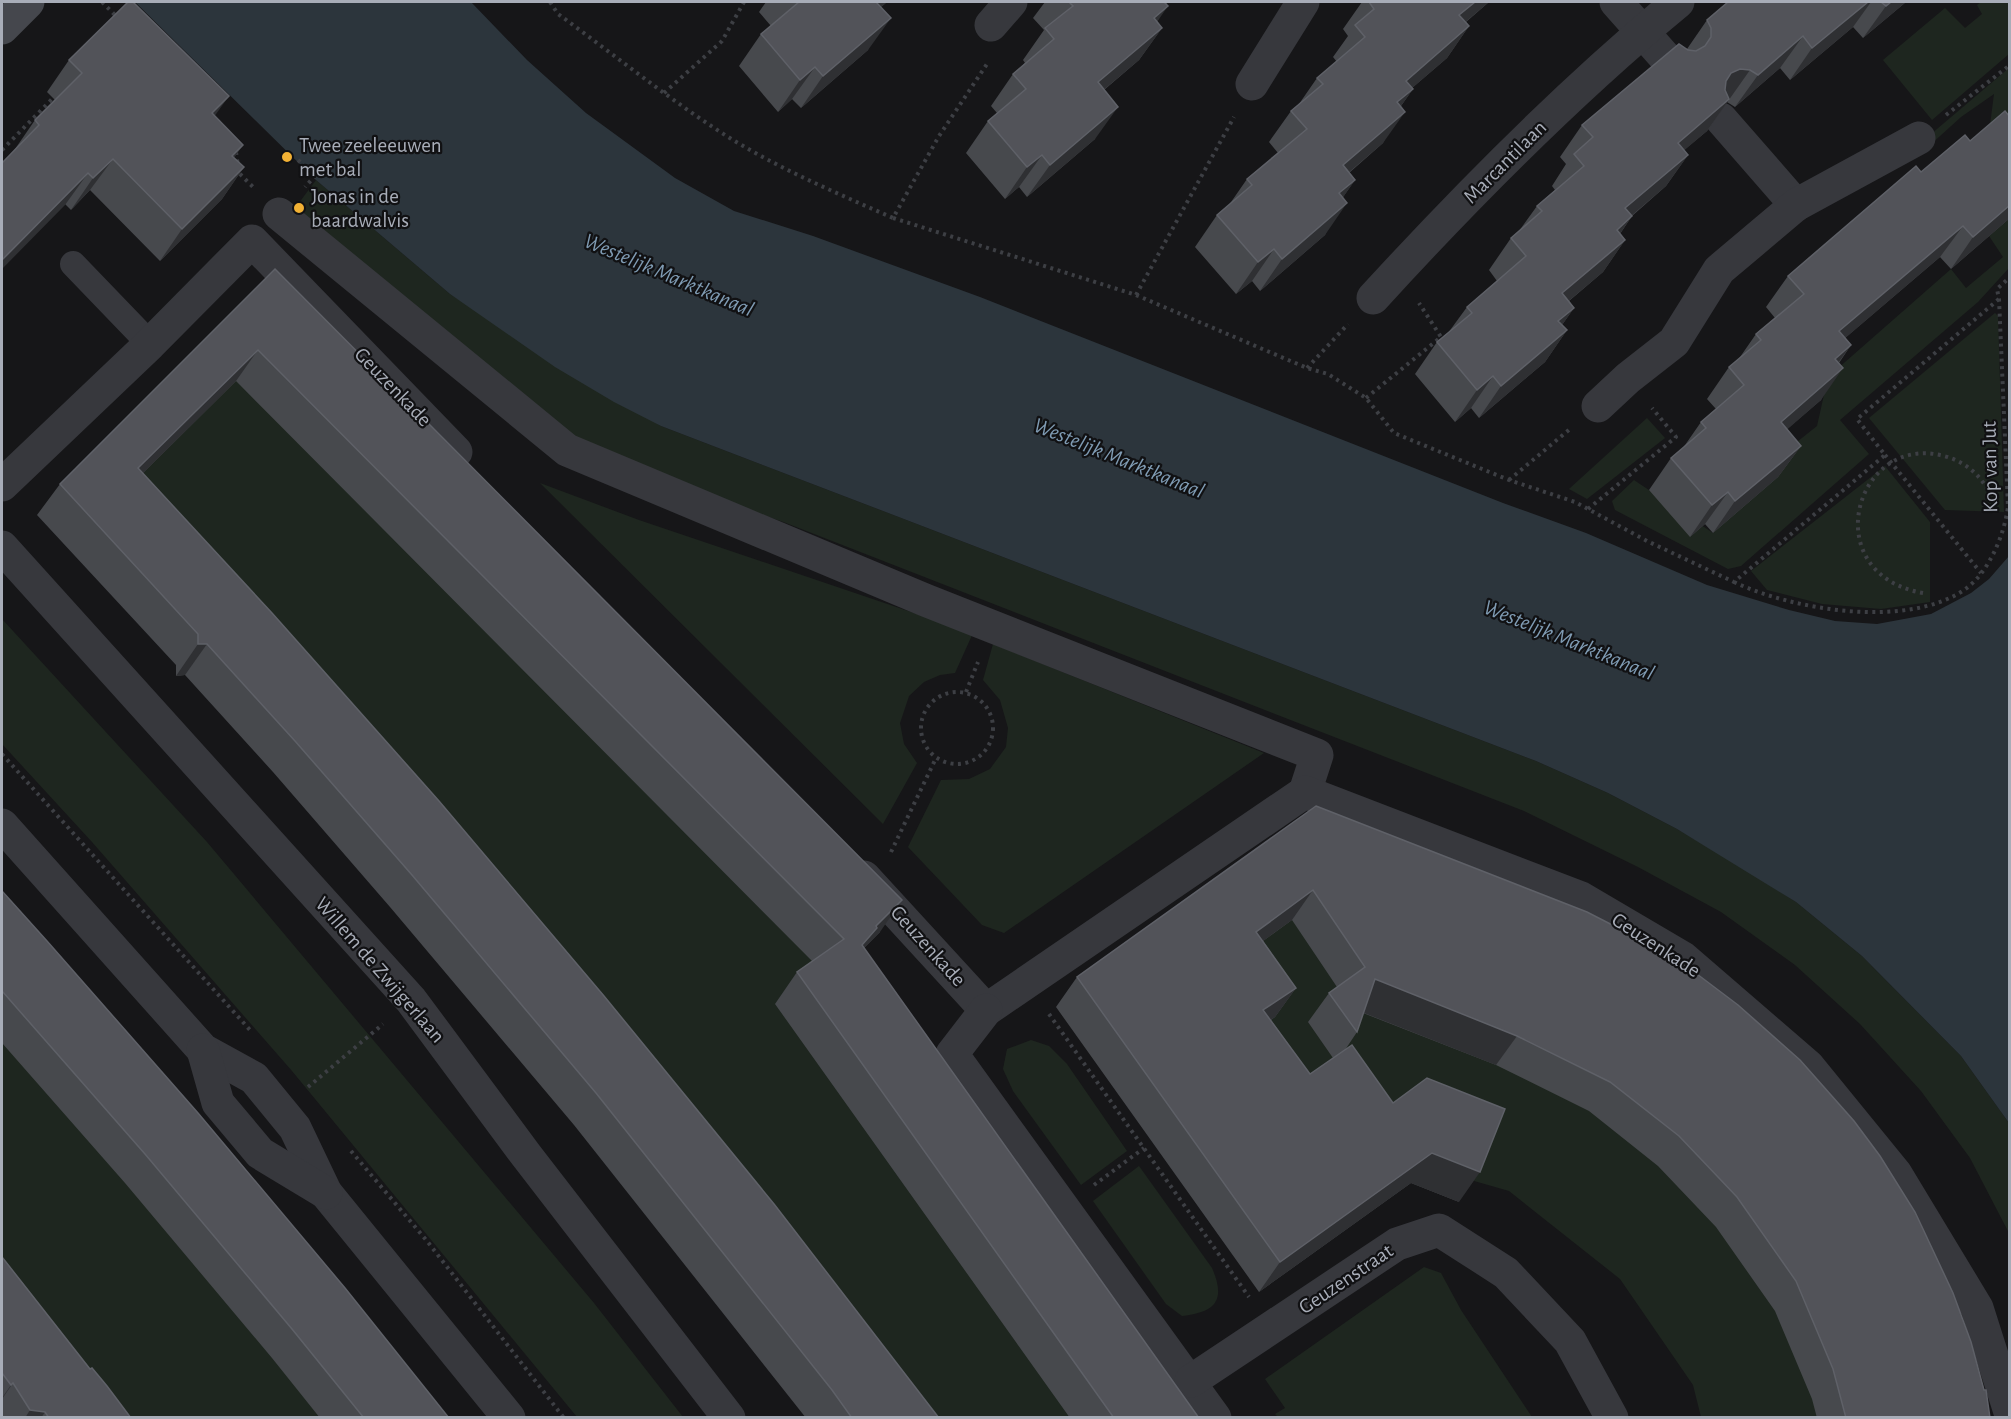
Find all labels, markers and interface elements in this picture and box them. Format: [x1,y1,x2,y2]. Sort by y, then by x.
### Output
street label: Marcantilaan [1459,116,1551,208]
place label: Twee zeeleeuwen met bal [299,135,442,180]
marker: Twee zeeleeuwen met bal [280,150,294,164]
place label: Jonas in de baardwalvis [311,186,409,231]
marker: Jonas in de baardwalvis [292,201,306,215]
water label: Westelijk Marktkanaal [581,229,757,321]
street label: Geuzenkade [350,343,436,431]
water label: Westelijk Marktkanaal [1031,414,1207,502]
street label: Kop van Jut [1979,421,2001,513]
water label: Westelijk Marktkanaal [1481,596,1657,684]
street label: Willem de Zwijgerlaan [311,893,449,1047]
street label: Geuzenkade [886,902,970,990]
street label: Geuzenkade [1608,909,1704,981]
street label: Geuzenstraat [1295,1240,1397,1318]

